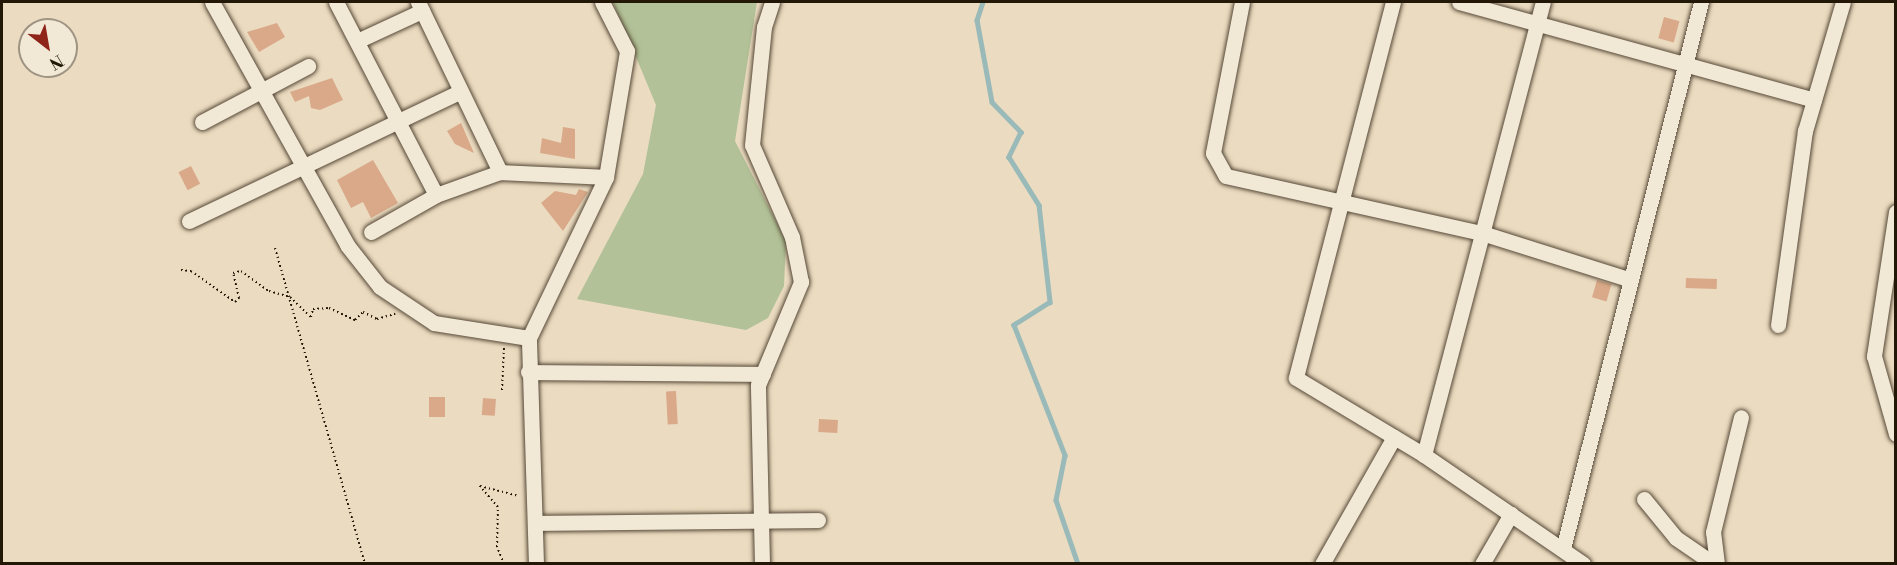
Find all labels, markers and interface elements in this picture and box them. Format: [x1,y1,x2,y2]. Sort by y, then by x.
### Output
north arrow [18,18,78,78]
text: N [46,50,67,74]

